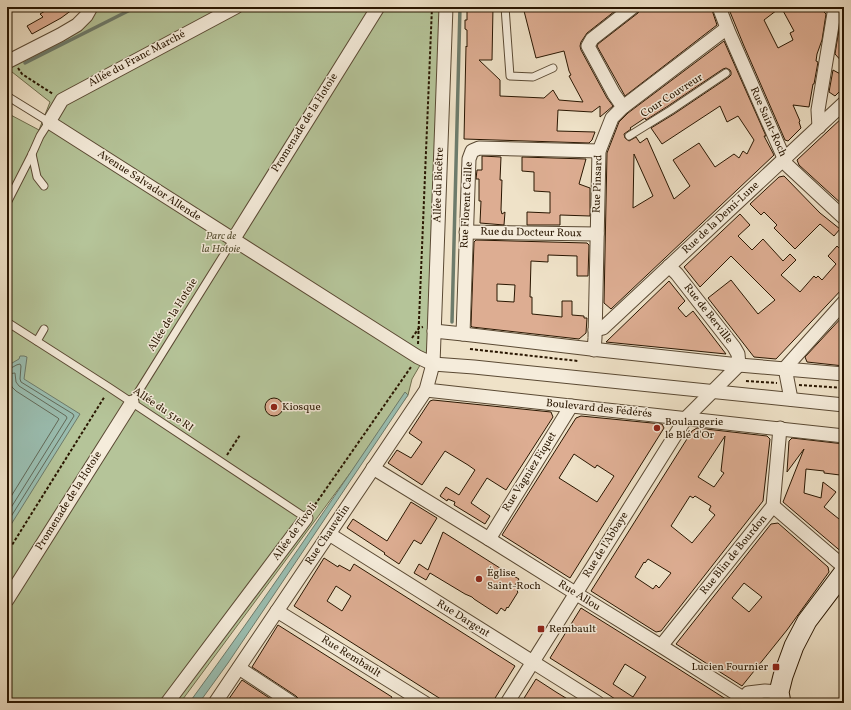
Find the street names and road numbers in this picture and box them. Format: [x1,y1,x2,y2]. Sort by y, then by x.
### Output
street label: Allée du Franc Marché [86,27,188,91]
street label: Cour Couvreur [638,70,706,122]
street label: Promenade de la Hotoie [268,71,342,175]
street label: Rue Saint-Roch [746,85,790,160]
street label: Avenue Salvador Allende [94,147,204,225]
street label: Allée du Bicêtre [430,147,448,223]
street label: Rue Pinsard [589,155,607,213]
street label: Rue Florent Caille [457,161,477,249]
street label: Rue de la Demi-Lune [679,178,763,258]
street label: Rue du Docteur Roux [480,225,582,241]
street label: Allée de la Hotoie [144,275,202,355]
street label: Rue de Berville [680,281,736,347]
street label: Allée du 51e RI [130,384,196,436]
street label: Boulevard des Fédérés [545,396,653,422]
street label: Rue Vagniez Fiquet [499,429,561,515]
street label: Promenade de la Hotoie [32,449,106,553]
street label: Allée de Tivoli [269,500,321,564]
street label: Rue Chauvelin [302,501,354,568]
street label: Rue de l'Abbaye [580,509,632,581]
street label: Rue Blin de Bourdon [697,511,771,598]
street label: Rue Allou [555,577,603,615]
street label: Rue Dargent [433,597,493,641]
street label: Rue Rembault [318,633,384,682]

